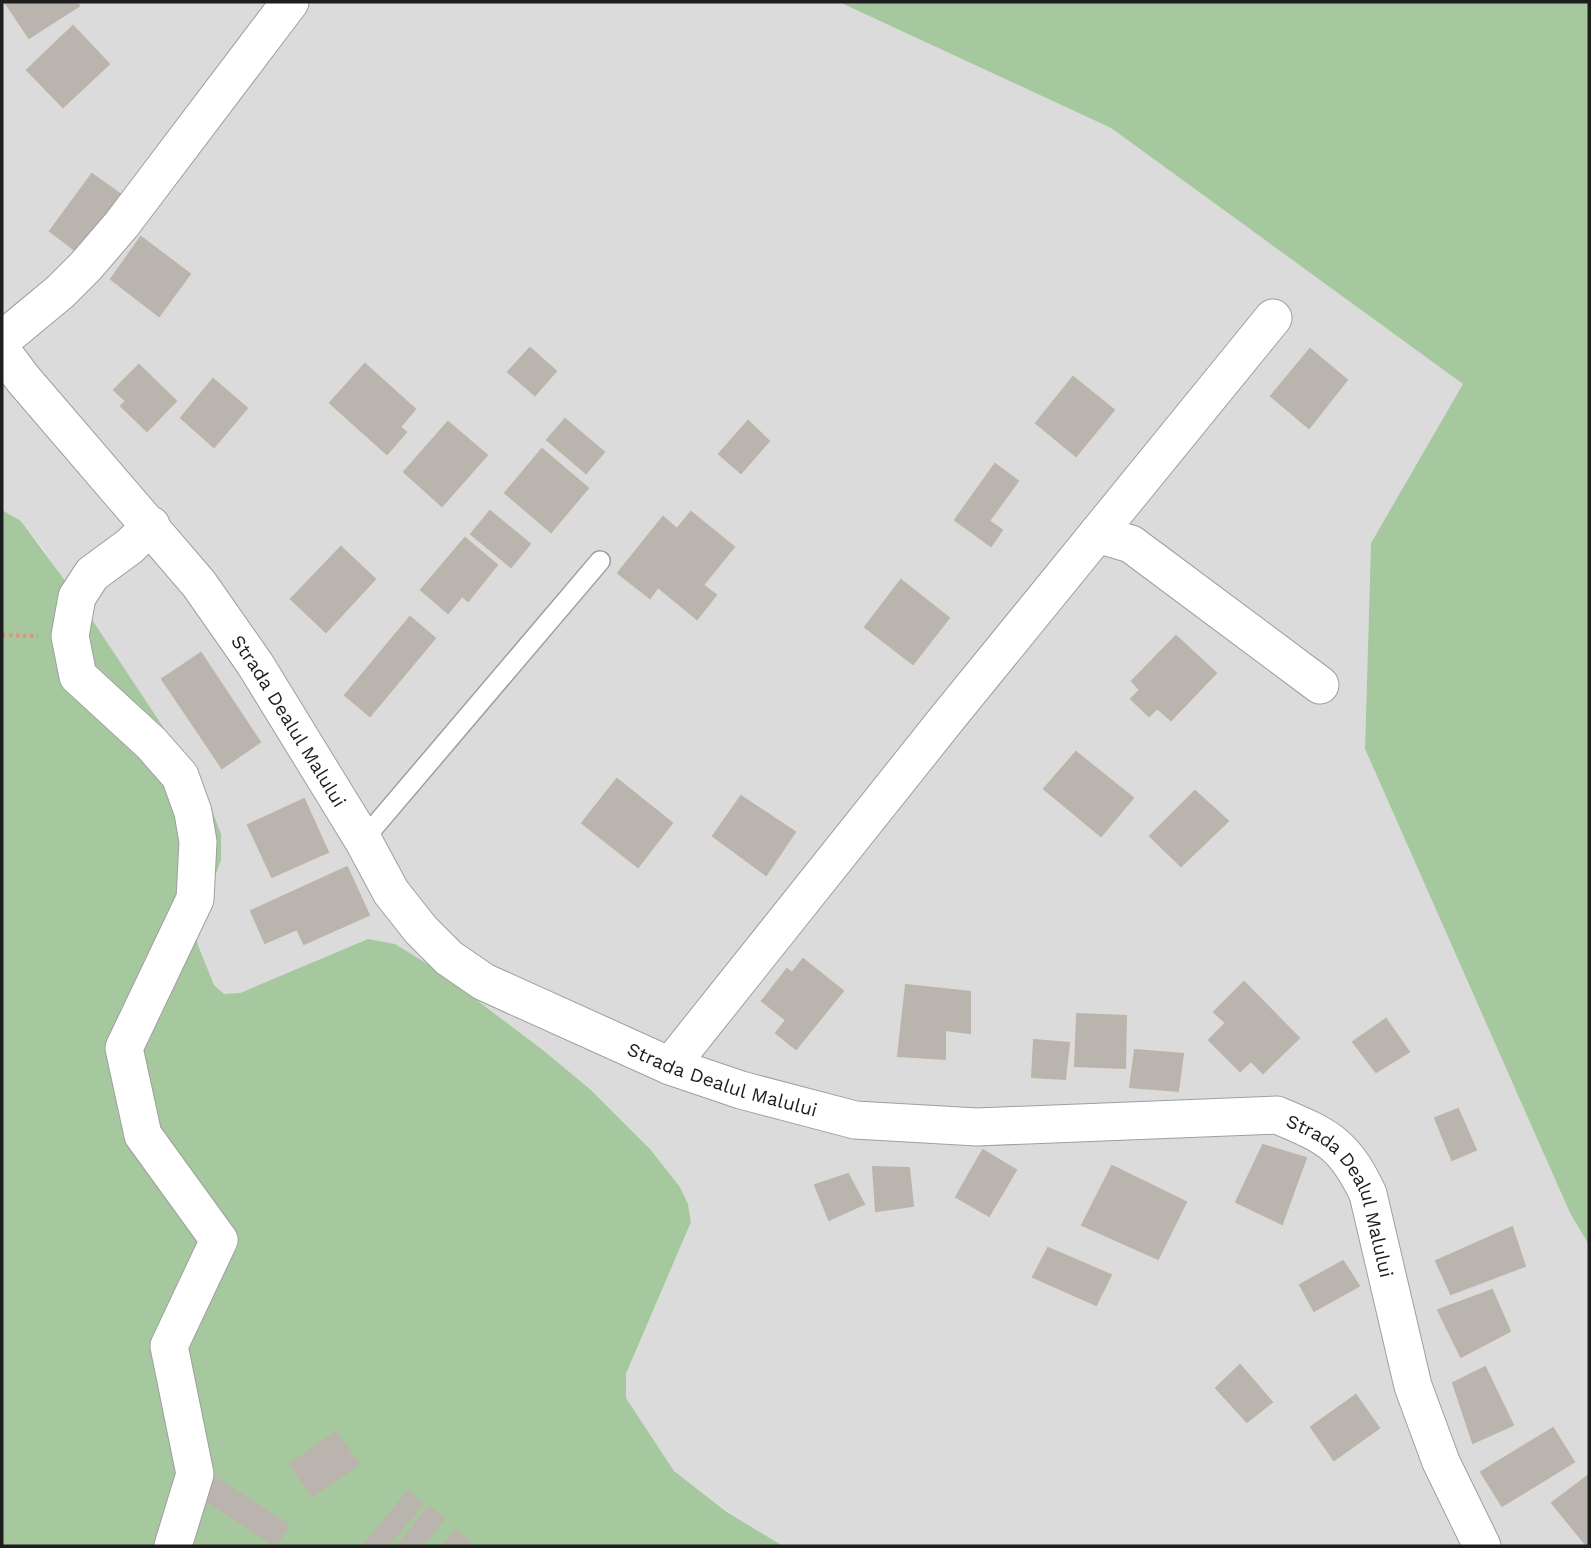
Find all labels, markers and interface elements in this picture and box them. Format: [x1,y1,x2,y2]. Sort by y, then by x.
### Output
street label: Strada Dealul Malului [226,630,351,811]
street label: Strada Dealul Malului [624,1037,820,1121]
street label: Strada Dealul Malului [1283,1109,1399,1280]

